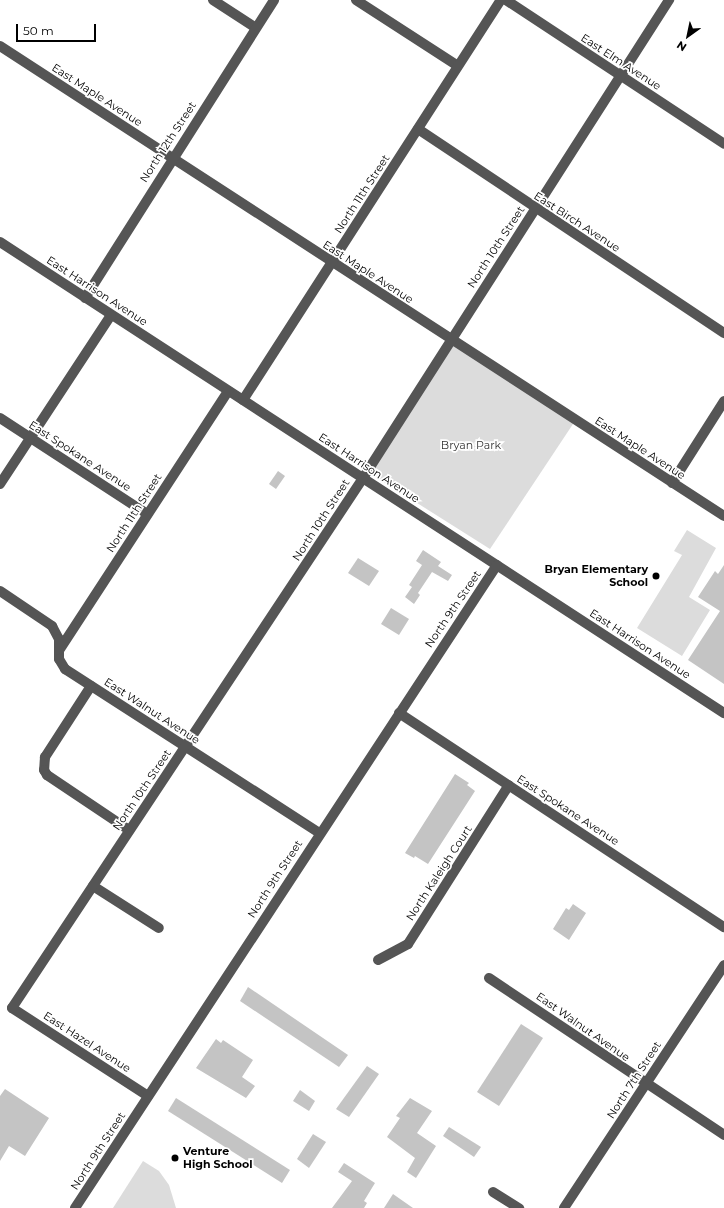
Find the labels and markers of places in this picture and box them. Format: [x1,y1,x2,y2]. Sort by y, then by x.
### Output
place label: Bryan Elementary School [545,563,648,589]
marker: Bryan Elementary School [651,571,661,581]
place label: Venture High School [183,1145,252,1171]
marker: Venture High School [170,1153,180,1163]

